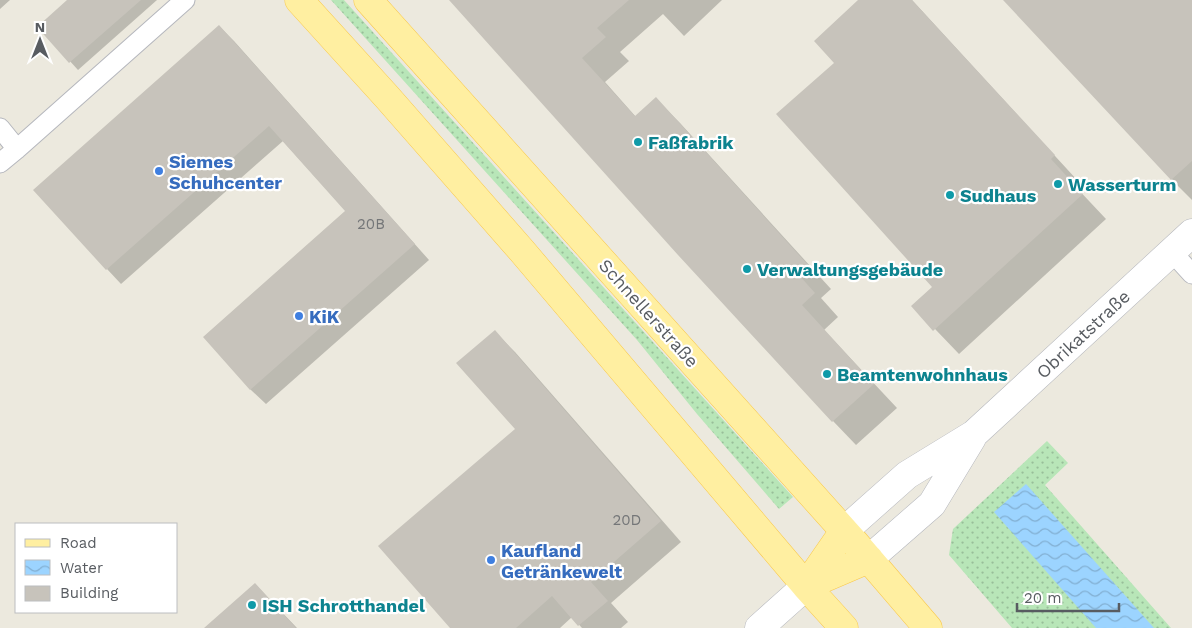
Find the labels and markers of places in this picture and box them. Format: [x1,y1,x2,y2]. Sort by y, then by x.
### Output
place label: Faßfabrik [648,132,734,153]
marker: Faßfabrik [632,136,644,148]
place label: Siemes Schuhcenter [169,151,282,193]
marker: Siemes Schuhcenter [153,165,165,177]
place label: Wasserturm [1068,174,1176,195]
marker: Wasserturm [1052,178,1064,190]
place label: Sudhaus [960,185,1037,206]
marker: Sudhaus [944,189,956,201]
place label: Verwaltungsgebäude [757,259,943,280]
marker: Verwaltungsgebäude [741,263,753,275]
place label: KiK [309,306,340,327]
marker: KiK [293,310,305,322]
place label: Beamtenwohnhaus [837,364,1008,385]
marker: Beamtenwohnhaus [821,368,833,380]
place label: Kaufland Getränkewelt [501,540,622,582]
marker: Kaufland Getränkewelt [485,554,497,566]
place label: ISH Schrotthandel [262,595,425,616]
marker: ISH Schrotthandel [246,599,258,611]

